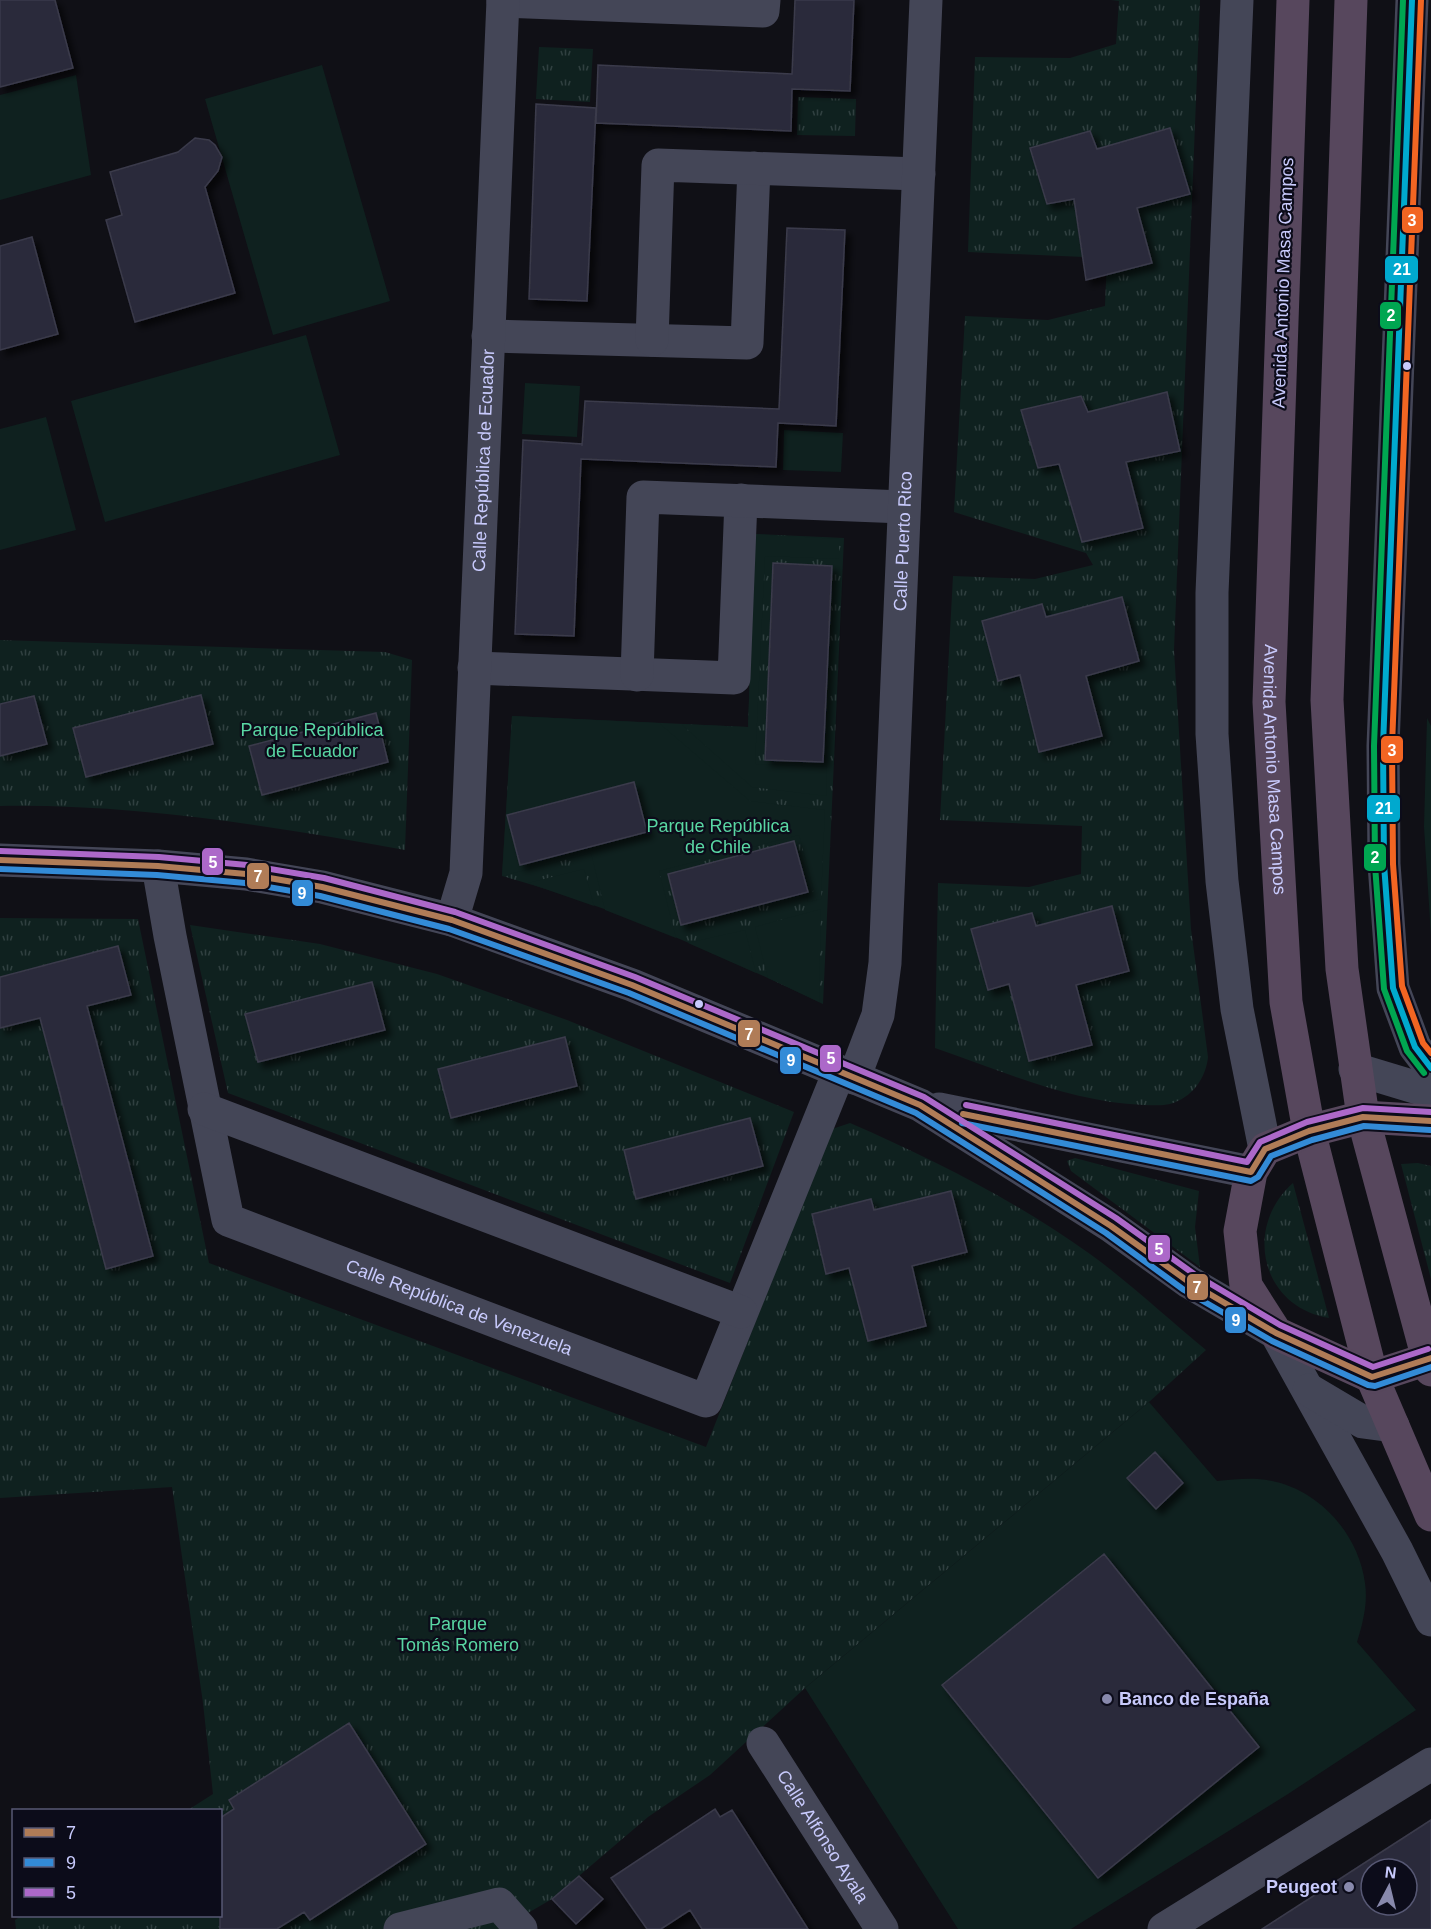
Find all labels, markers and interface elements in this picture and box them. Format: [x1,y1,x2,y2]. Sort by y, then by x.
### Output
street label: Avenida Antonio Masa Campos [1269,157,1297,409]
line badge: 3 [1401,206,1424,234]
text: 3 [1408,212,1417,229]
line badge: 21 [1384,255,1419,284]
text: 21 [1393,261,1411,278]
line badge: 2 [1379,301,1402,330]
text: 2 [1387,307,1396,324]
street label: Calle República de Ecuador [469,348,498,572]
unlabelled marker [1401,360,1413,372]
street label: Calle Puerto Rico [890,471,916,612]
street label: Avenida Antonio Masa Campos [1259,644,1290,895]
park label: Parque República de Ecuador [240,720,385,761]
line badge: 3 [1380,735,1404,764]
text: 3 [1388,742,1397,759]
line badge: 21 [1366,794,1401,823]
text: 21 [1375,800,1393,817]
park label: Parque República de Chile [646,816,791,857]
line badge: 2 [1363,843,1387,872]
line badge: 5 [201,847,224,876]
text: 2 [1371,849,1380,866]
text: 5 [209,854,218,871]
line badge: 7 [246,862,270,890]
text: 7 [254,868,263,885]
line badge: 9 [291,879,314,907]
text: 9 [298,885,307,902]
unlabelled marker [693,998,705,1010]
line badge: 7 [737,1019,761,1048]
text: 7 [745,1026,754,1043]
line badge: 5 [819,1044,842,1073]
line badge: 9 [779,1046,802,1075]
text: 5 [827,1050,836,1067]
text: 9 [787,1052,796,1069]
line badge: 5 [1147,1234,1171,1263]
text: 5 [1155,1241,1164,1258]
street label: Calle República de Venezuela [343,1256,576,1360]
line badge: 7 [1186,1273,1209,1301]
text: 7 [1193,1279,1202,1296]
line badge: 9 [1224,1306,1247,1334]
text: 9 [1232,1312,1241,1329]
park label: Parque Tomás Romero [397,1614,519,1655]
place label: Banco de España [1119,1689,1270,1709]
marker: Banco de España [1100,1692,1114,1706]
street label: Calle Alfonso Ayala [773,1766,873,1908]
legend [12,1809,222,1917]
text: 7 [66,1823,76,1843]
text: 9 [66,1853,76,1873]
north arrow [1359,1857,1419,1917]
text: N [1384,1863,1398,1882]
place label: Peugeot [1266,1877,1337,1897]
marker: Peugeot [1342,1880,1356,1894]
text: 5 [66,1883,76,1903]

